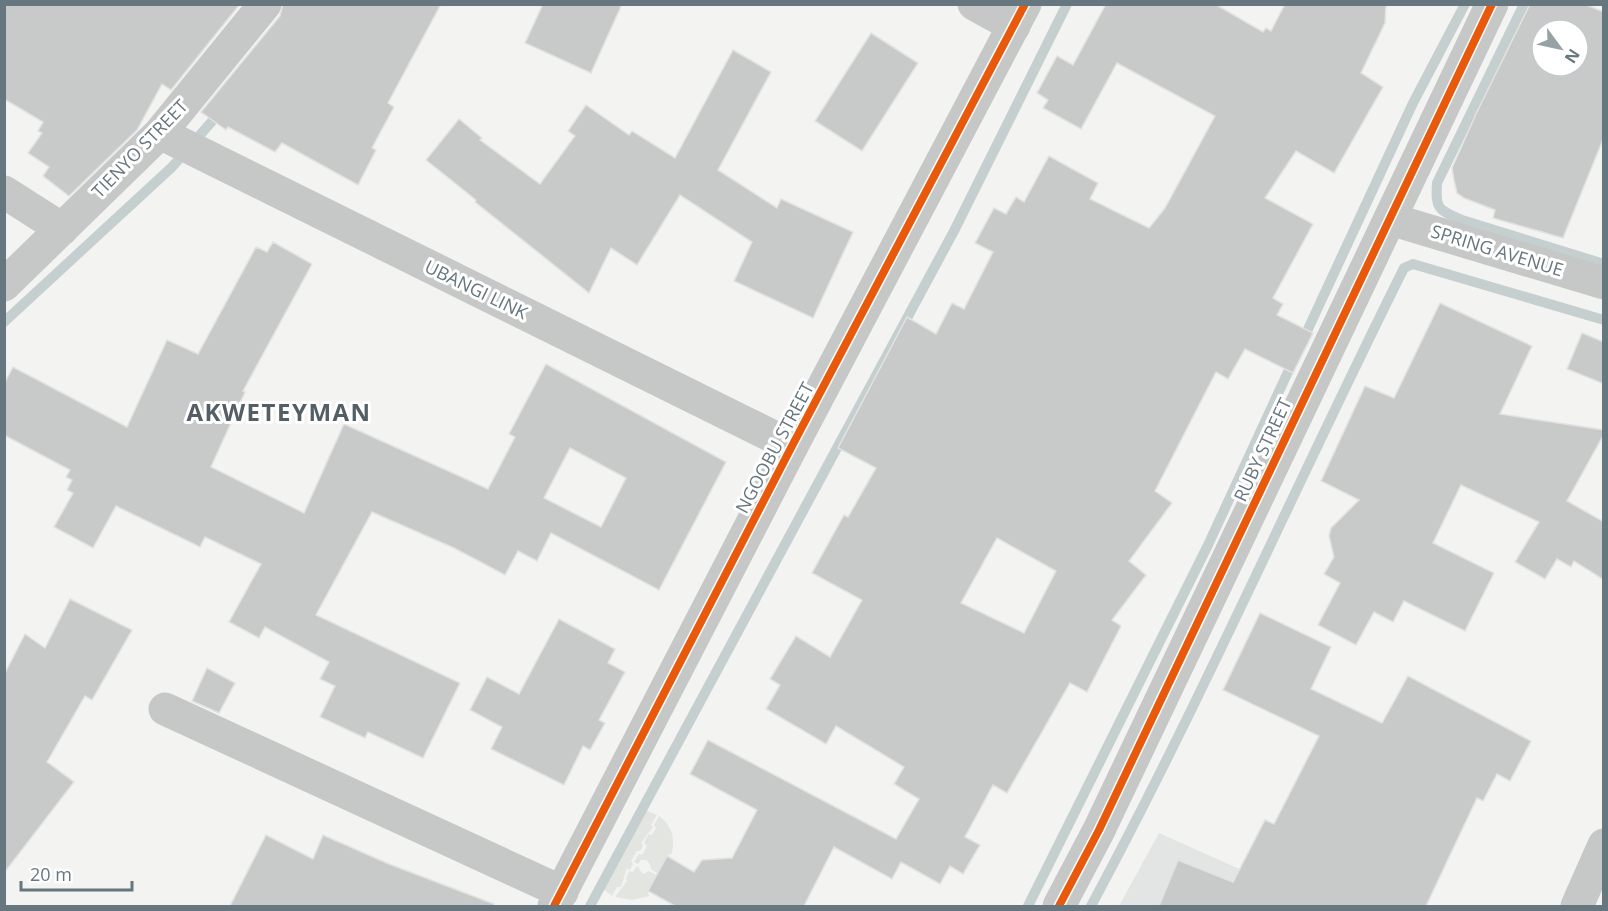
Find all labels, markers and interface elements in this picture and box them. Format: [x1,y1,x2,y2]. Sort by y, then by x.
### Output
north arrow [1530,18,1590,78]
text: N [1560,45,1585,68]
street label: TIENYO STREET [86,94,192,203]
street label: SPRING AVENUE [1428,219,1566,282]
street label: UBANGI LINK [421,254,533,325]
street label: NGOOBU STREET [730,378,819,517]
street label: RUBY STREET [1228,394,1297,505]
district label: AKWETEYMAN [186,395,372,428]
scale bar [21,854,132,892]
text: 20 m [30,862,72,886]

